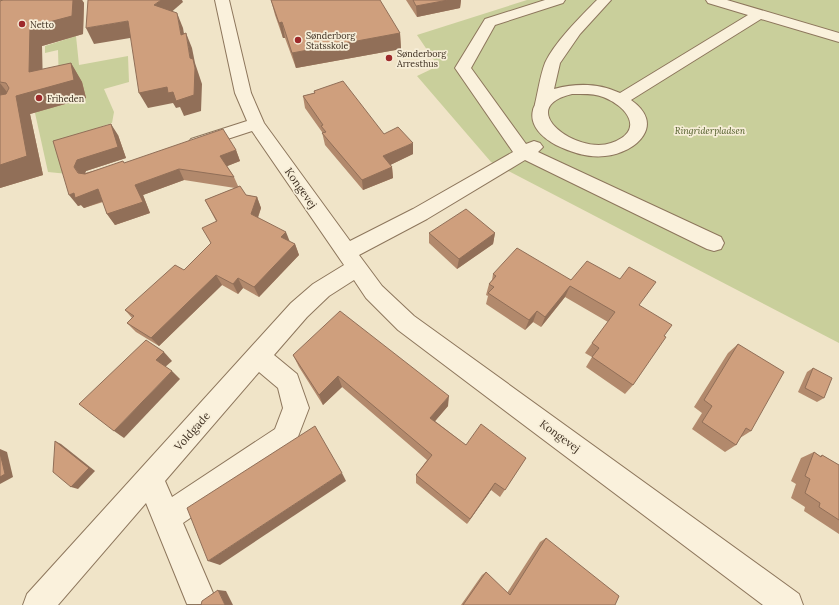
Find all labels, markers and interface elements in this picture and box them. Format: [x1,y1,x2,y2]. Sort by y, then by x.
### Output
marker: Netto [17,19,27,29]
place label: Netto [30,19,54,30]
place label: Sønderborg Statsskole [306,30,356,51]
marker: Sønderborg Statsskole [293,35,303,45]
place label: Sønderborg Arresthus [396,48,447,69]
marker: Sønderborg Arresthus [384,53,394,63]
marker: Friheden [34,93,44,103]
place label: Friheden [47,93,85,104]
park label: Ringriderpladsen [675,125,746,136]
street label: Kongevej [282,165,320,211]
street label: Voldgade [170,409,213,454]
street label: Kongevej [537,417,583,455]

